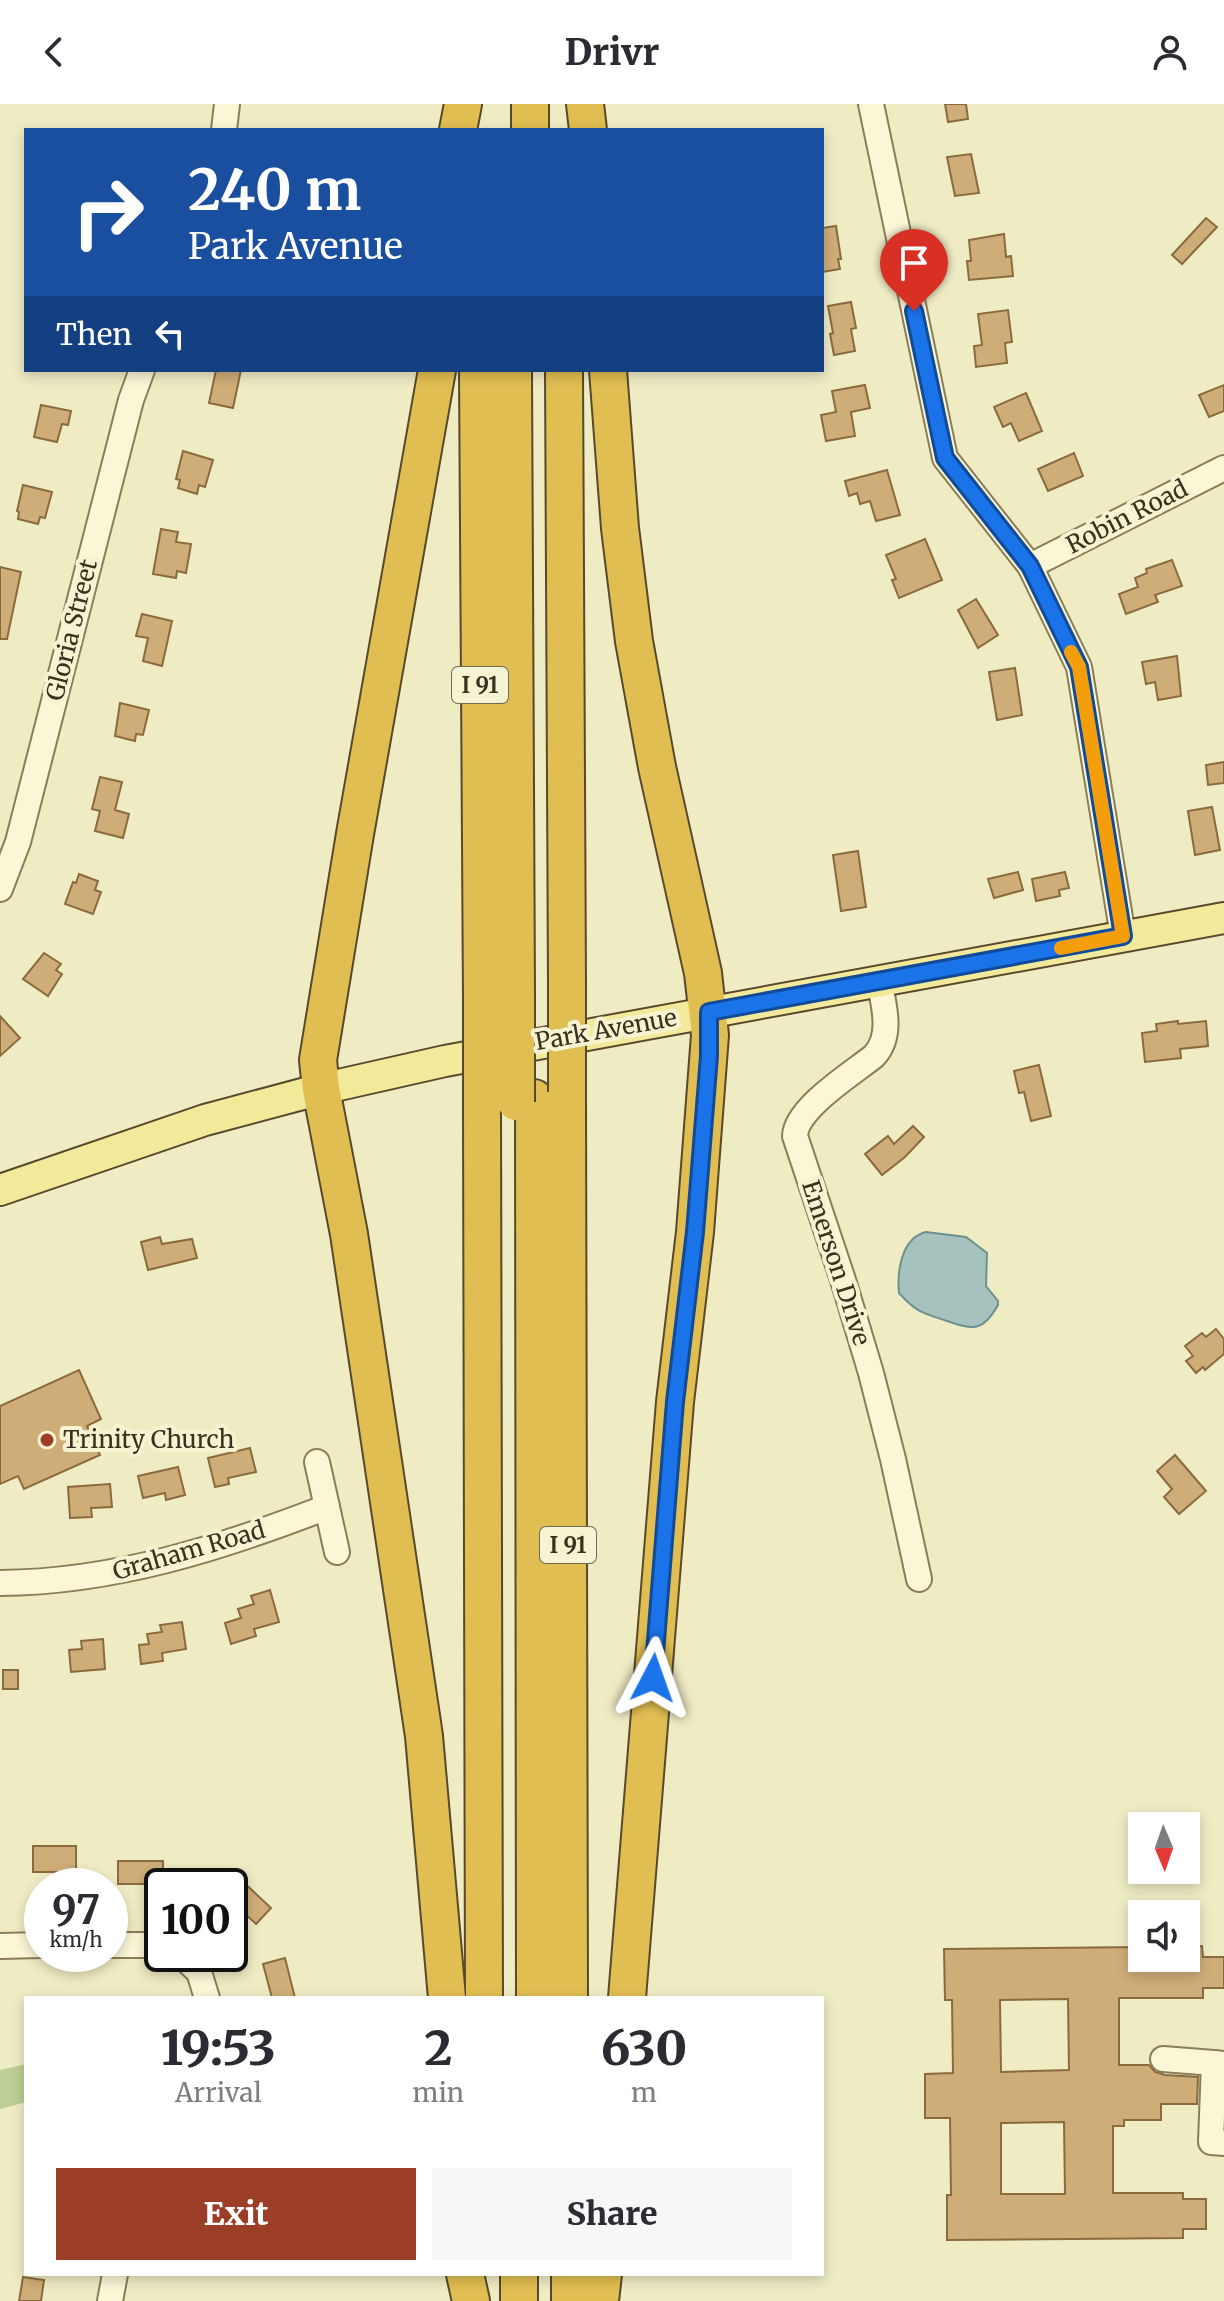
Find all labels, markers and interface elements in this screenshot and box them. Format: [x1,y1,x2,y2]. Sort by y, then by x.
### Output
icon: back [32,30,76,74]
text: Drivr [565,30,659,75]
icon: person [1148,30,1192,74]
text: 240 m [188,155,361,225]
icon: right [56,160,160,264]
text: Park Avenue [188,224,403,269]
pin [880,229,948,311]
icon: arrive [892,241,936,285]
icon: left [148,312,192,356]
text: Then [56,315,132,353]
street label: Robin Road [1061,473,1193,560]
street label: Gloria Street [39,555,104,704]
road number: I 91 [452,667,508,703]
street label: Park Avenue [533,1002,679,1057]
street label: Emerson Drive [795,1176,878,1349]
place label: Trinity Church [63,1424,234,1455]
marker: Trinity Church [38,1431,56,1449]
street label: Graham Road [109,1514,269,1587]
road number: I 91 [540,1527,596,1563]
position arrow [611,1636,695,1720]
north arrow [1128,1812,1200,1884]
map controls [1128,1812,1200,1972]
speed limit sign: 100 [144,1868,248,1972]
text: 97 [52,1885,100,1935]
button: sound [1128,1900,1200,1972]
text: km/h [50,1927,102,1952]
text: 19:53 [161,2018,276,2078]
text: 2 [424,2018,452,2078]
text: 630 [601,2018,687,2078]
text: Arrival [175,2076,262,2109]
text: min [413,2076,464,2109]
text: m [631,2076,657,2109]
button: Exit [56,2168,416,2260]
button: Share [432,2168,792,2260]

